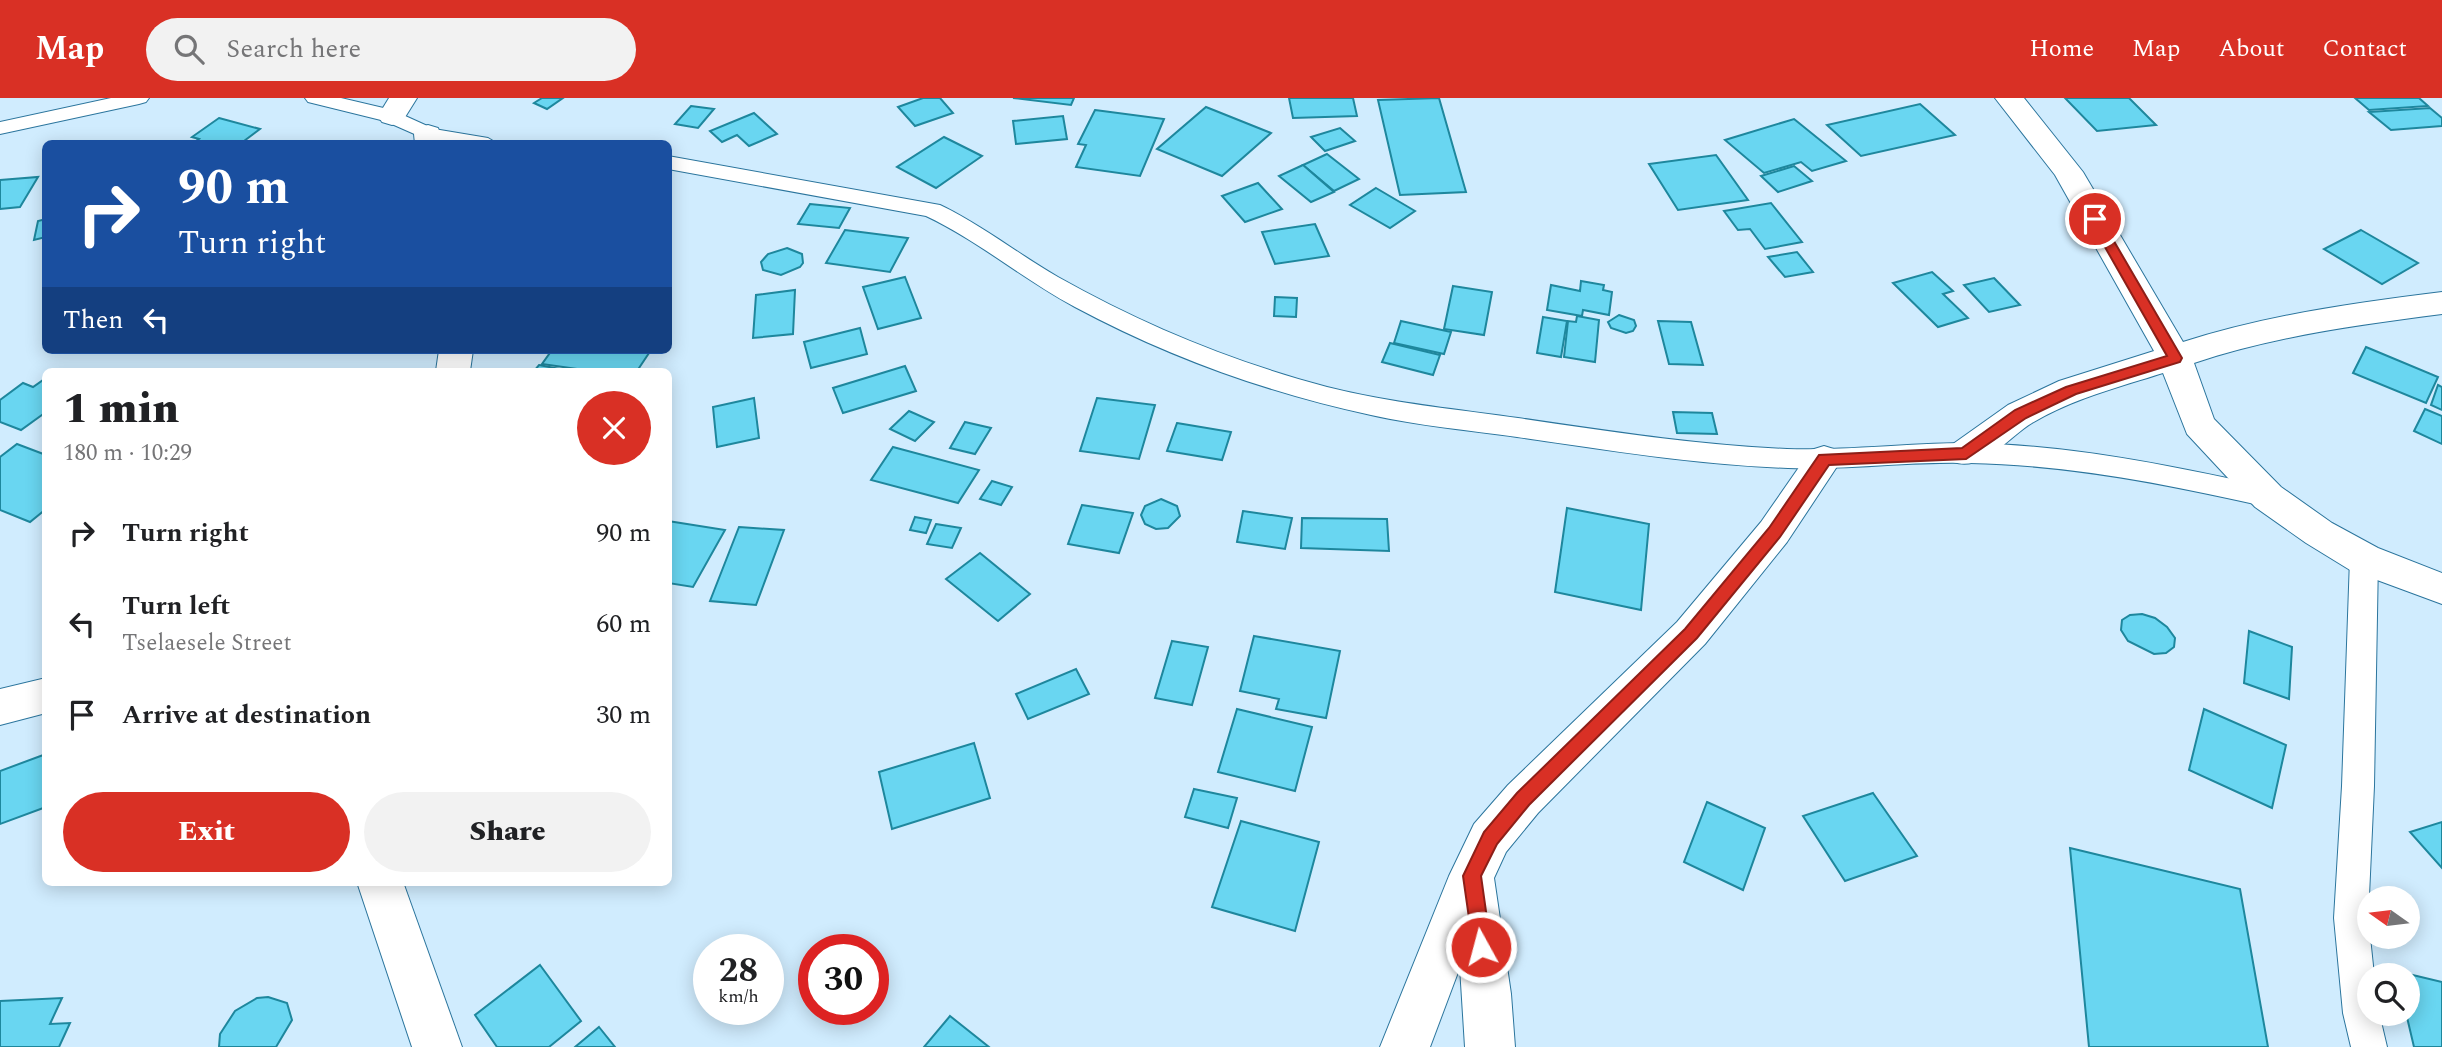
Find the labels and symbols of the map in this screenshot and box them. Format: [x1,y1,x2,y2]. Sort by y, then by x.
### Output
pin [2065,189,2125,249]
north arrow [2357,886,2420,948]
position arrow [1444,910,1518,984]
speed limit sign: 30 [798,934,889,1025]

